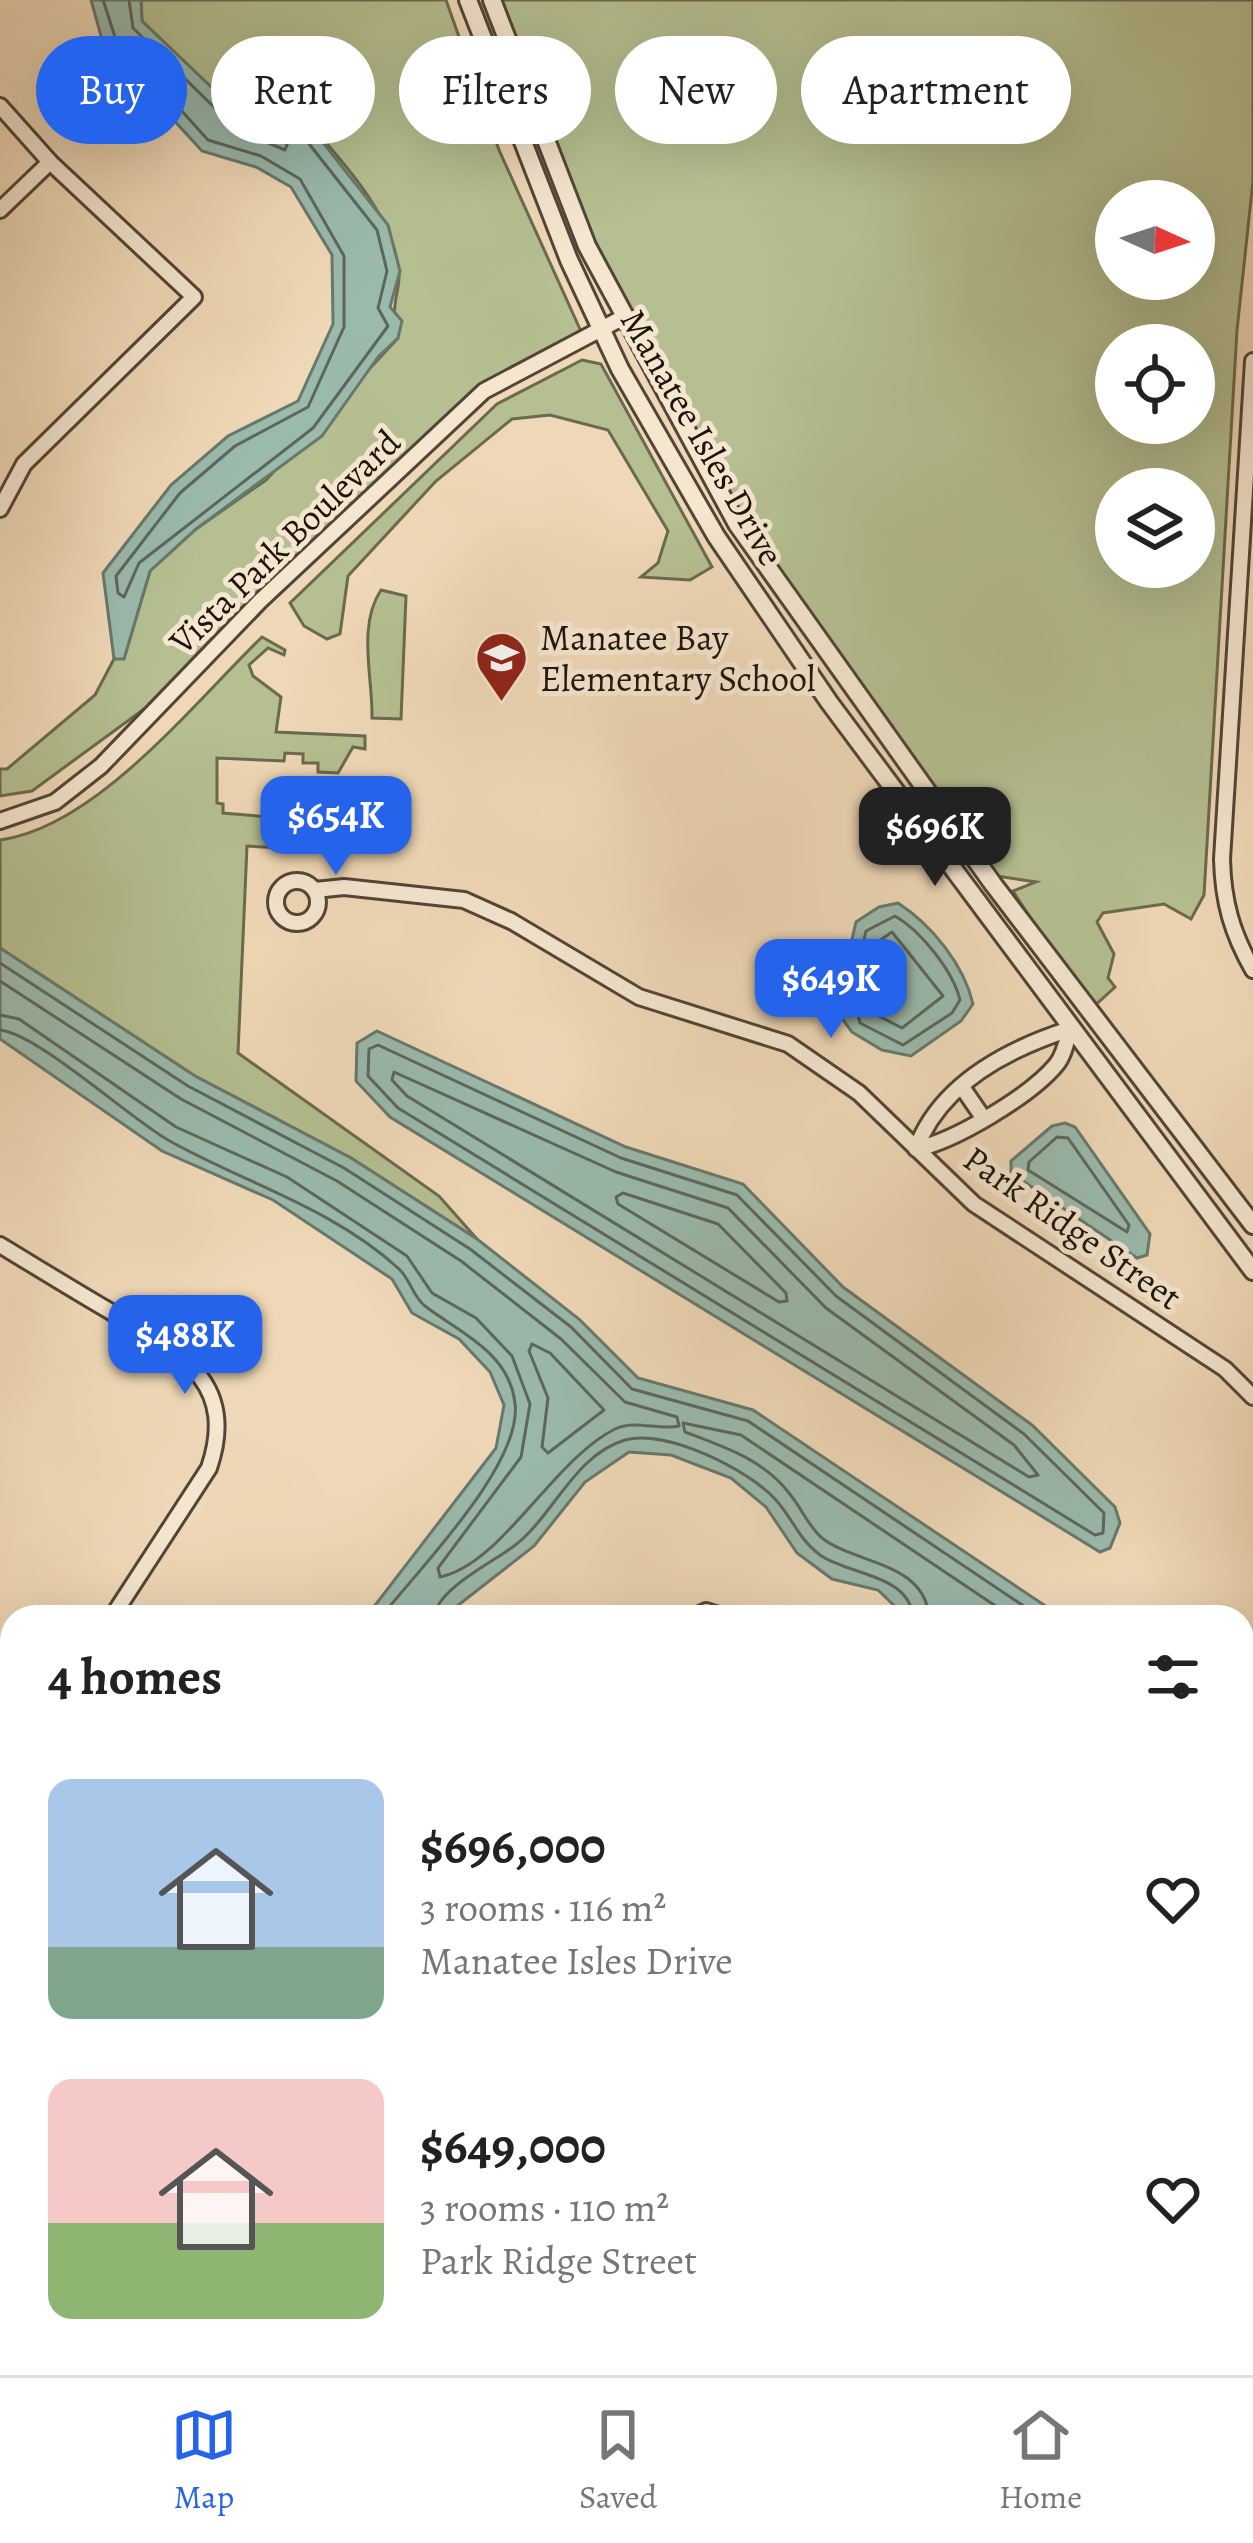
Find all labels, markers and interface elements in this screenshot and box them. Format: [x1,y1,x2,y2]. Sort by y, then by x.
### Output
chip: Buy [36,36,187,144]
chip: Rent [211,36,375,144]
chip: Filters [399,36,591,144]
chip: New [615,36,777,144]
chip: Apartment [801,36,1071,144]
north arrow [1095,180,1215,300]
map controls [1095,180,1215,588]
street label: Manatee Isles Drive [609,300,796,575]
button: locate [1095,324,1215,444]
street label: Vista Park Boulevard [157,418,411,665]
button: layers [1095,468,1215,588]
place label: Manatee Bay Elementary School [540,613,816,703]
school or university icon: Manatee Bay Elementary School [473,630,529,704]
pin: $654K [252,776,420,878]
pin: $696K [851,787,1019,889]
text: $654K [288,788,385,841]
text: $696K [886,799,984,852]
pin: $649K [747,939,915,1041]
text: $649K [782,951,880,1004]
street label: Park Ridge Street [954,1134,1192,1321]
pin: $488K [101,1295,269,1397]
text: $488K [135,1307,235,1360]
text: 4 homes [48,1642,222,1712]
icon: filters [1140,1644,1206,1710]
text: $696,000 [420,1811,606,1881]
icon: home [144,1827,288,1971]
icon: heart [1140,1866,1206,1932]
text: 3 rooms · 116 m² [420,1881,666,1934]
text: Manatee Isles Drive [420,1934,733,1987]
text: $649,000 [420,2111,606,2181]
icon: home [144,2127,288,2271]
icon: heart [1140,2166,1206,2232]
text: 3 rooms · 110 m² [420,2181,669,2234]
text: Park Ridge Street [420,2234,697,2287]
tab: Map [171,2402,237,2519]
tab: Saved [579,2402,657,2519]
tab: Home [999,2402,1082,2519]

